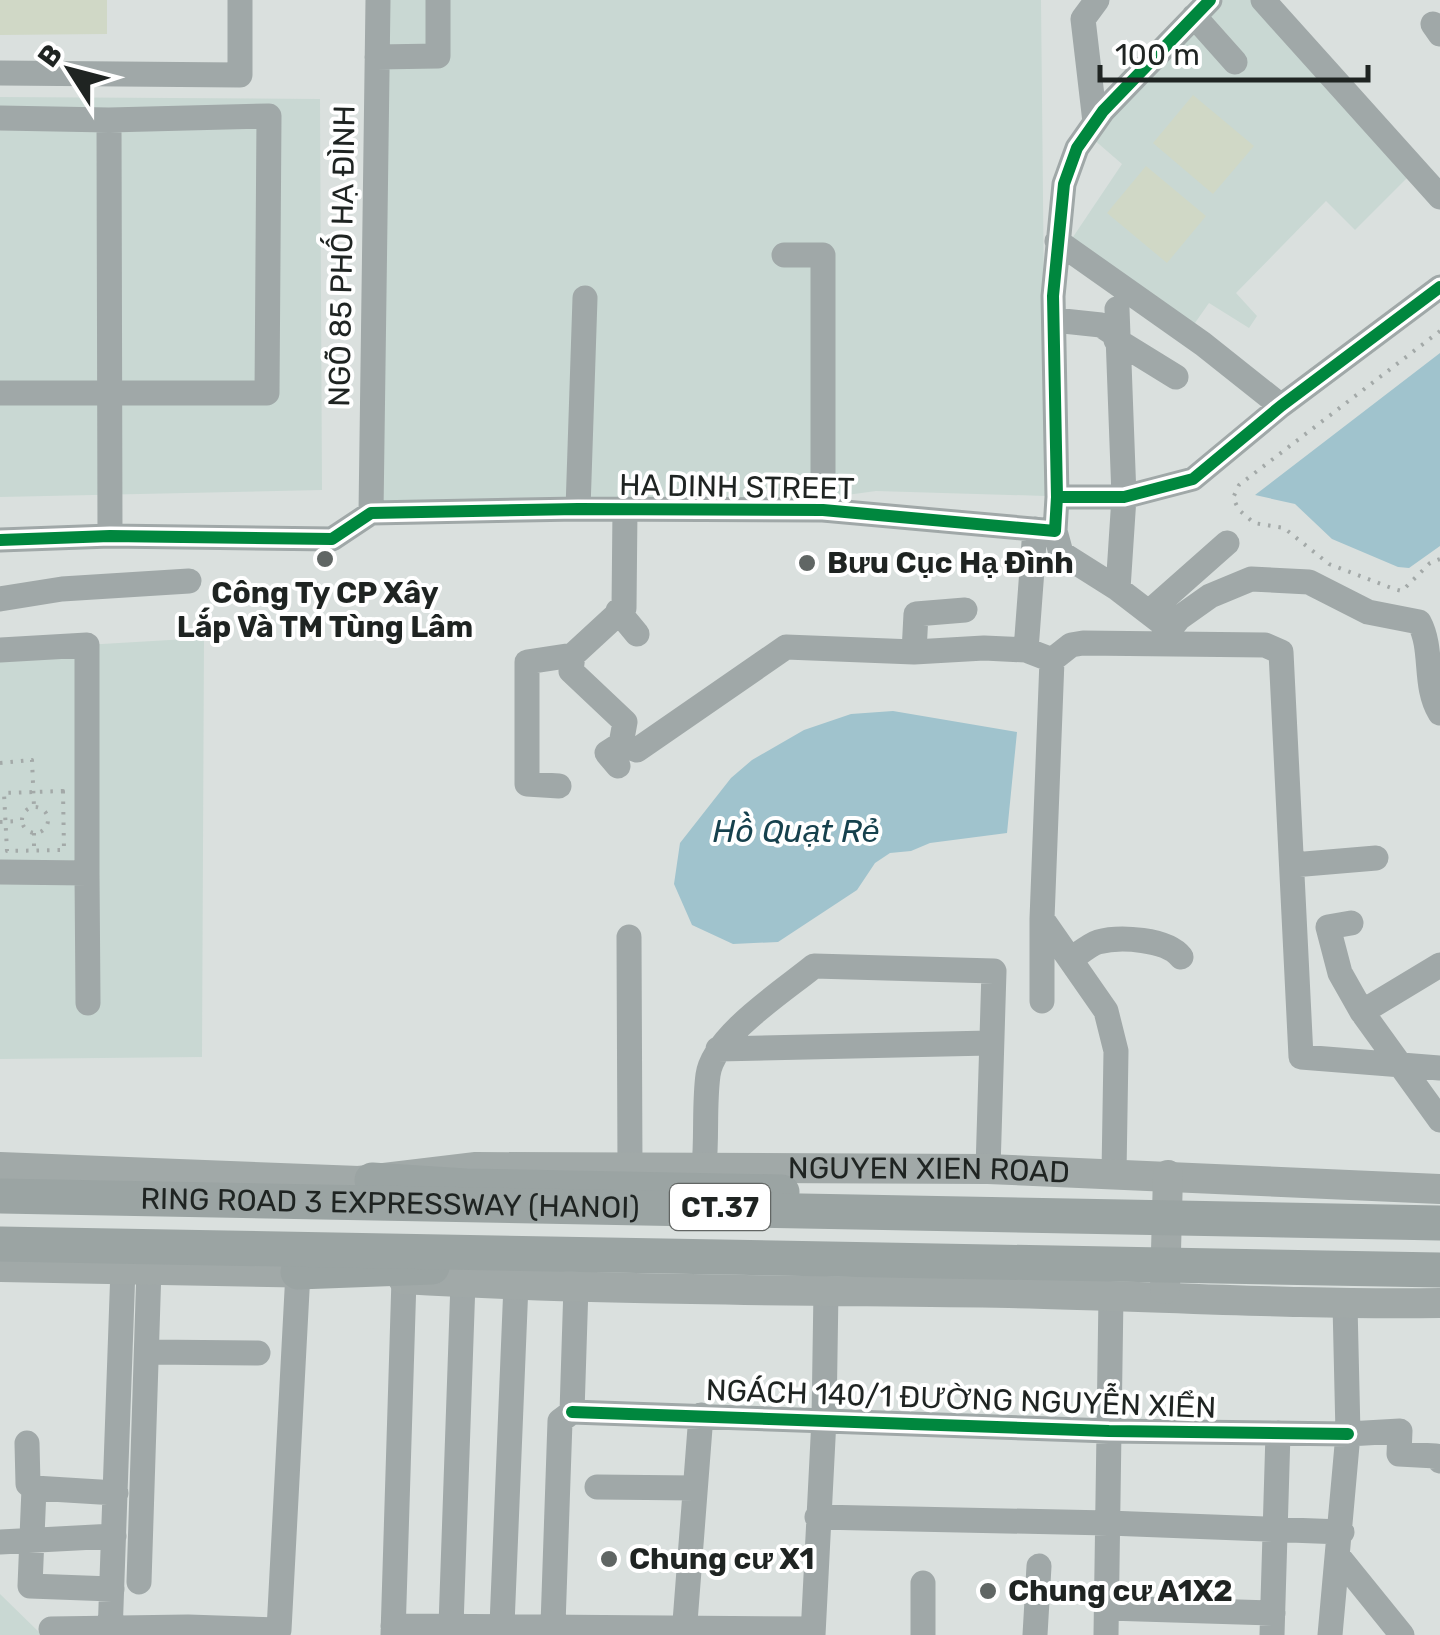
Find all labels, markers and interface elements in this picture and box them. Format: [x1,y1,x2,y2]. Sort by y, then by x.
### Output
north arrow [20,20,120,120]
scale bar [1100,20,1368,82]
text: 100 m [1115,37,1200,73]
text: B [31,38,69,73]
street label: NGÕ 85 PHỐ HẠ ĐÌNH [317,105,363,407]
street label: HA DINH STREET [619,467,855,507]
place label: Bưu Cục Hạ Đình [827,545,1074,581]
marker: Công Ty CP Xây Lắp Và TM Tùng Lâm [314,548,336,570]
marker: Bưu Cục Hạ Đình [796,552,818,574]
place label: Công Ty CP Xây Lắp Và TM Tùng Lâm [177,575,473,645]
water label: Hồ Quạt Rẻ [713,811,879,850]
street label: NGUYEN XIEN ROAD [788,1150,1071,1191]
street label: RING ROAD 3 EXPRESSWAY (HANOI) [140,1181,640,1226]
road number: CT.37 [670,1184,770,1230]
street label: NGÁCH 140/1 ĐƯỜNG NGUYỄN XIỂN [705,1368,1217,1426]
place label: Chung cư X1 [629,1541,814,1577]
marker: Chung cư X1 [598,1548,620,1570]
place label: Chung cư A1X2 [1008,1573,1233,1609]
marker: Chung cư A1X2 [977,1580,999,1602]

